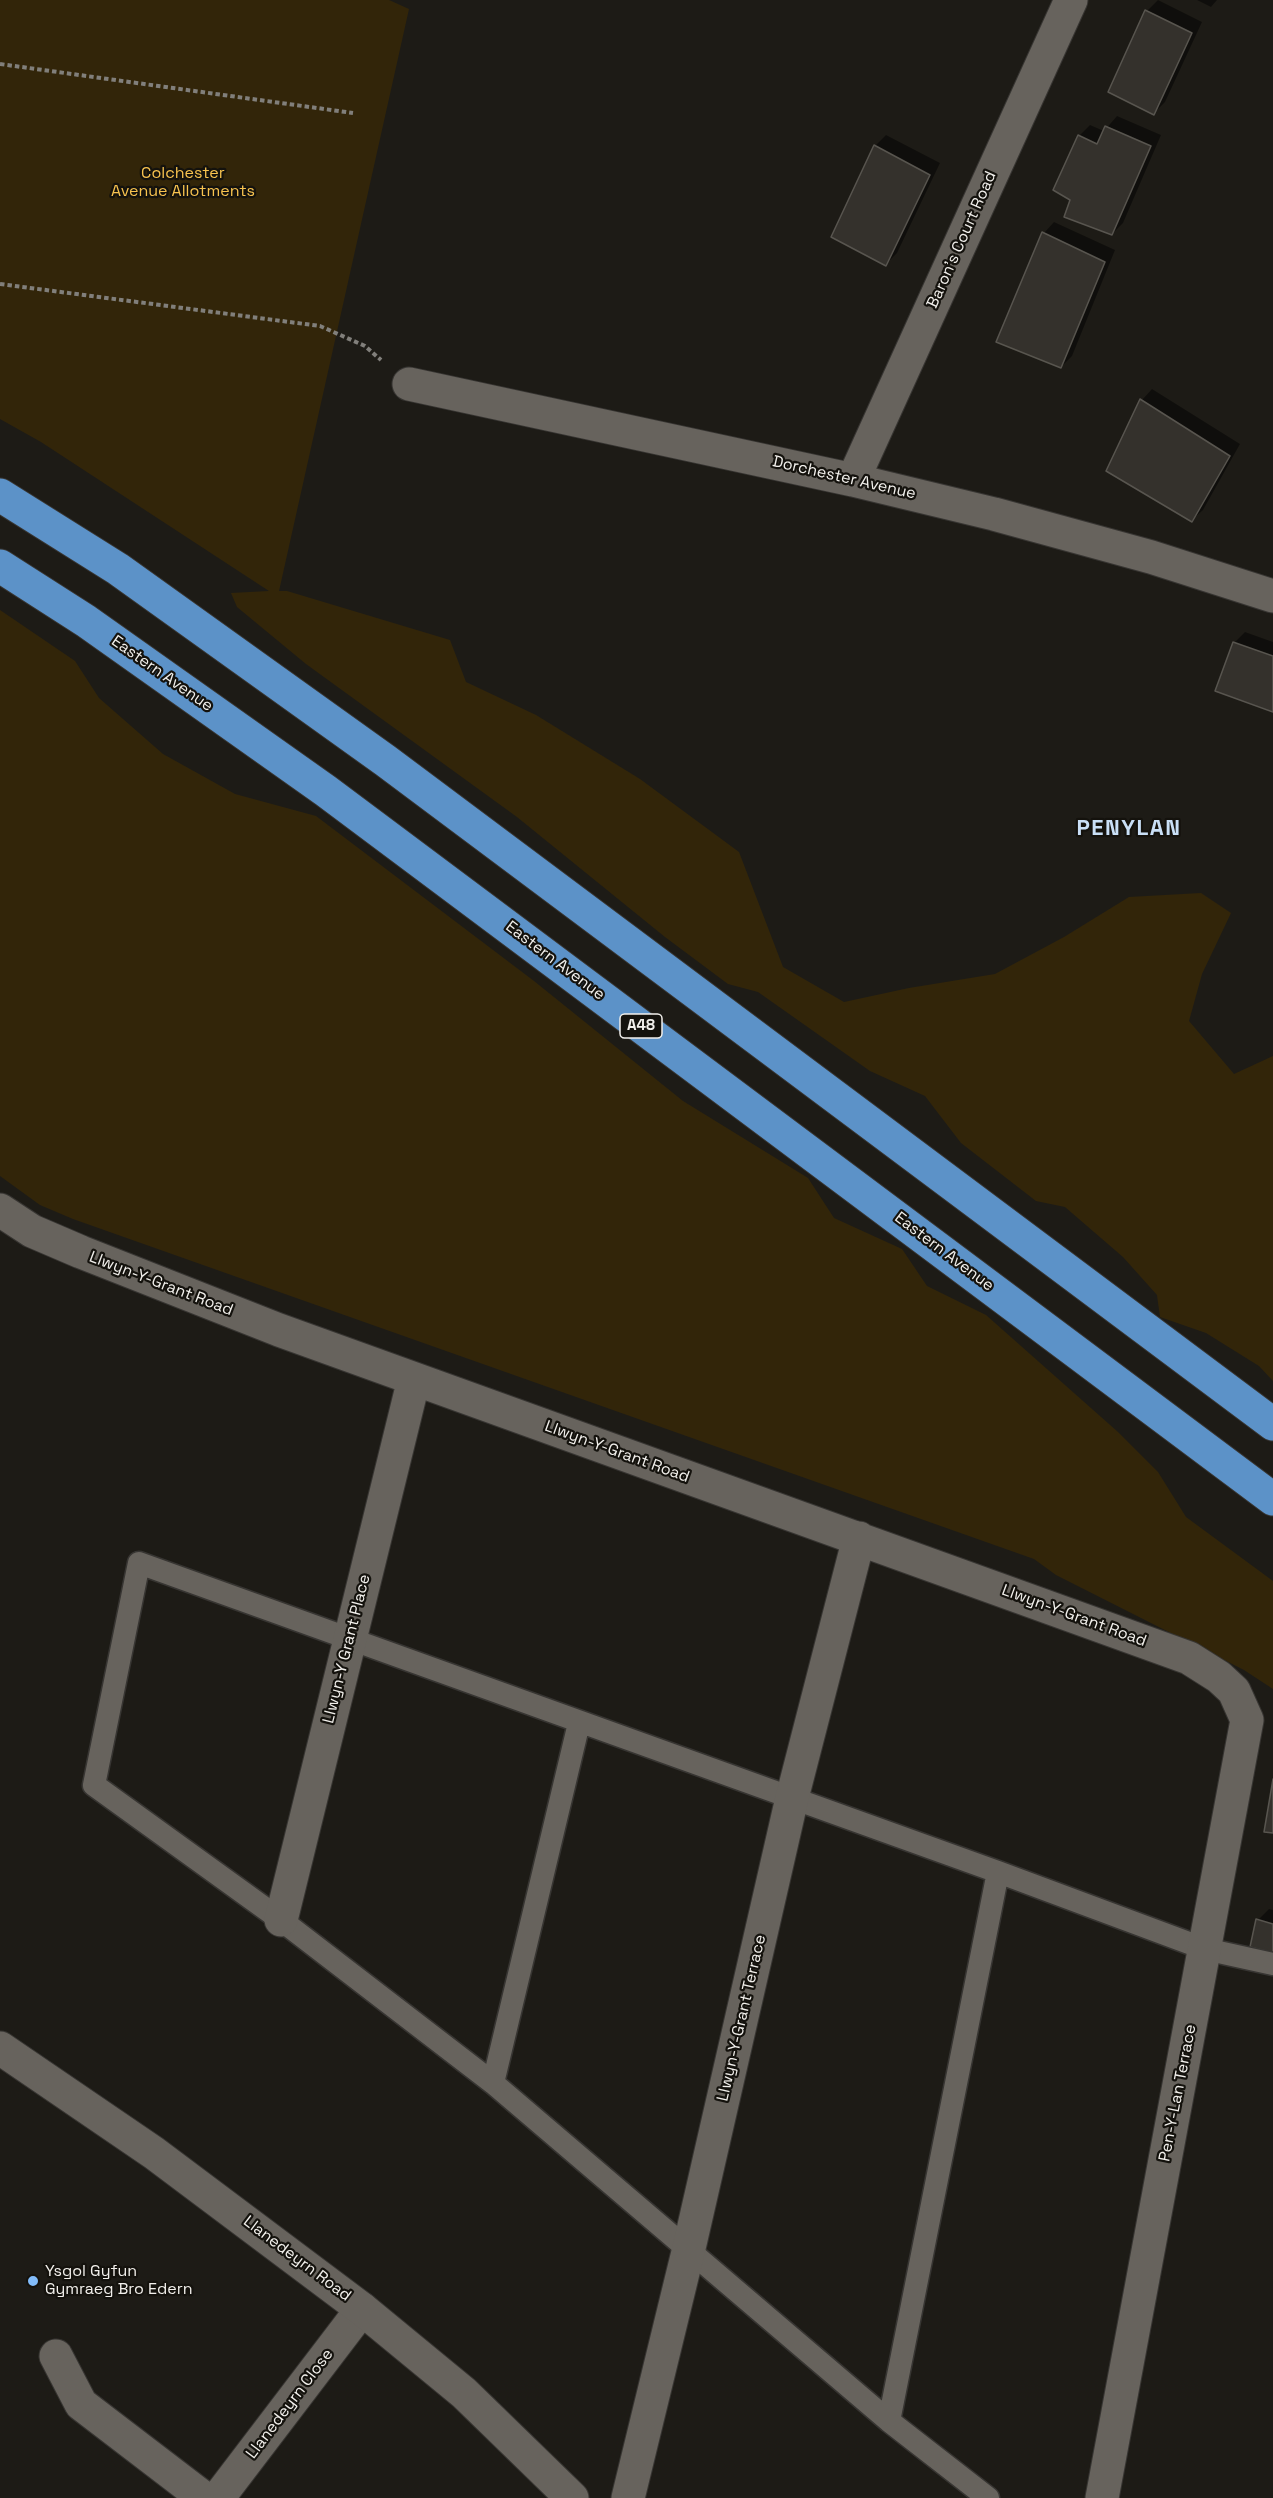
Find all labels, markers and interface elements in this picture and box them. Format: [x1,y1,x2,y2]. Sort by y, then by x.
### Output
park label: Colchester Avenue Allotments [111,164,255,202]
street label: Baron's Court Road [923,169,1001,311]
street label: Dorchester Avenue [770,452,918,504]
street label: Eastern Avenue [108,632,216,716]
district label: PENYLAN [1076,816,1182,842]
street label: Eastern Avenue [502,917,608,1005]
road number: A48 [620,1014,662,1038]
street label: Eastern Avenue [891,1208,997,1296]
street label: Llwyn-Y-Grant Road [86,1248,236,1320]
street label: Llwyn-Y-Grant Road [542,1417,692,1487]
street label: Llwyn-Y Grant Place [319,1572,375,1726]
street label: Llwyn-Y-Grant Road [999,1581,1149,1651]
street label: Llwyn-Y-Grant Terrace [713,1933,771,2103]
street label: Pen-Y-Lan Terrace [1155,2023,1201,2163]
street label: Llanedeyrn Road [239,2212,355,2306]
place label: Ysgol Gyfun Gymraeg Bro Edern [45,2262,193,2300]
marker: Ysgol Gyfun Gymraeg Bro Edern [26,2274,40,2288]
street label: Llanedeyrn Close [242,2345,338,2463]

